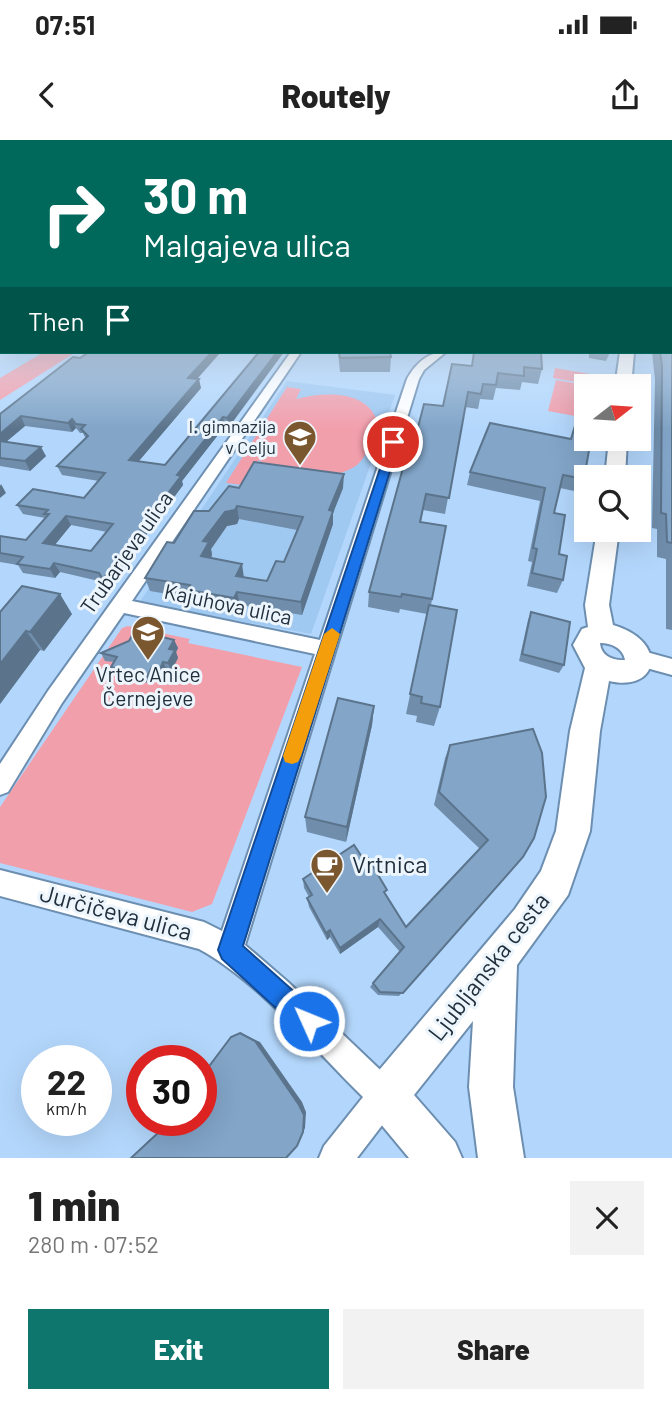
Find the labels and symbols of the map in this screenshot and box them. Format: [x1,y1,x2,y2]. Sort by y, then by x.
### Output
north arrow [574,374,651,452]
pin [363,412,423,472]
place label: I. gimnazija v Celju [189,415,276,458]
school or university icon: I. gimnazija v Celju [281,418,319,467]
street label: Trubarjeva ulica [74,486,177,618]
street label: Kajuhova ulica [162,578,294,629]
school or university icon: Vrtec Anice Černejeve [129,613,167,662]
place label: Vrtec Anice Černejeve [95,661,201,710]
cafe icon: Vrtnica [308,846,346,895]
place label: Vrtnica [352,849,428,878]
street label: Jurčičeva ulica [37,877,196,946]
street label: Ljubljanska cesta [421,886,555,1046]
position arrow [272,984,346,1058]
speed limit sign: 30 [126,1045,217,1136]

